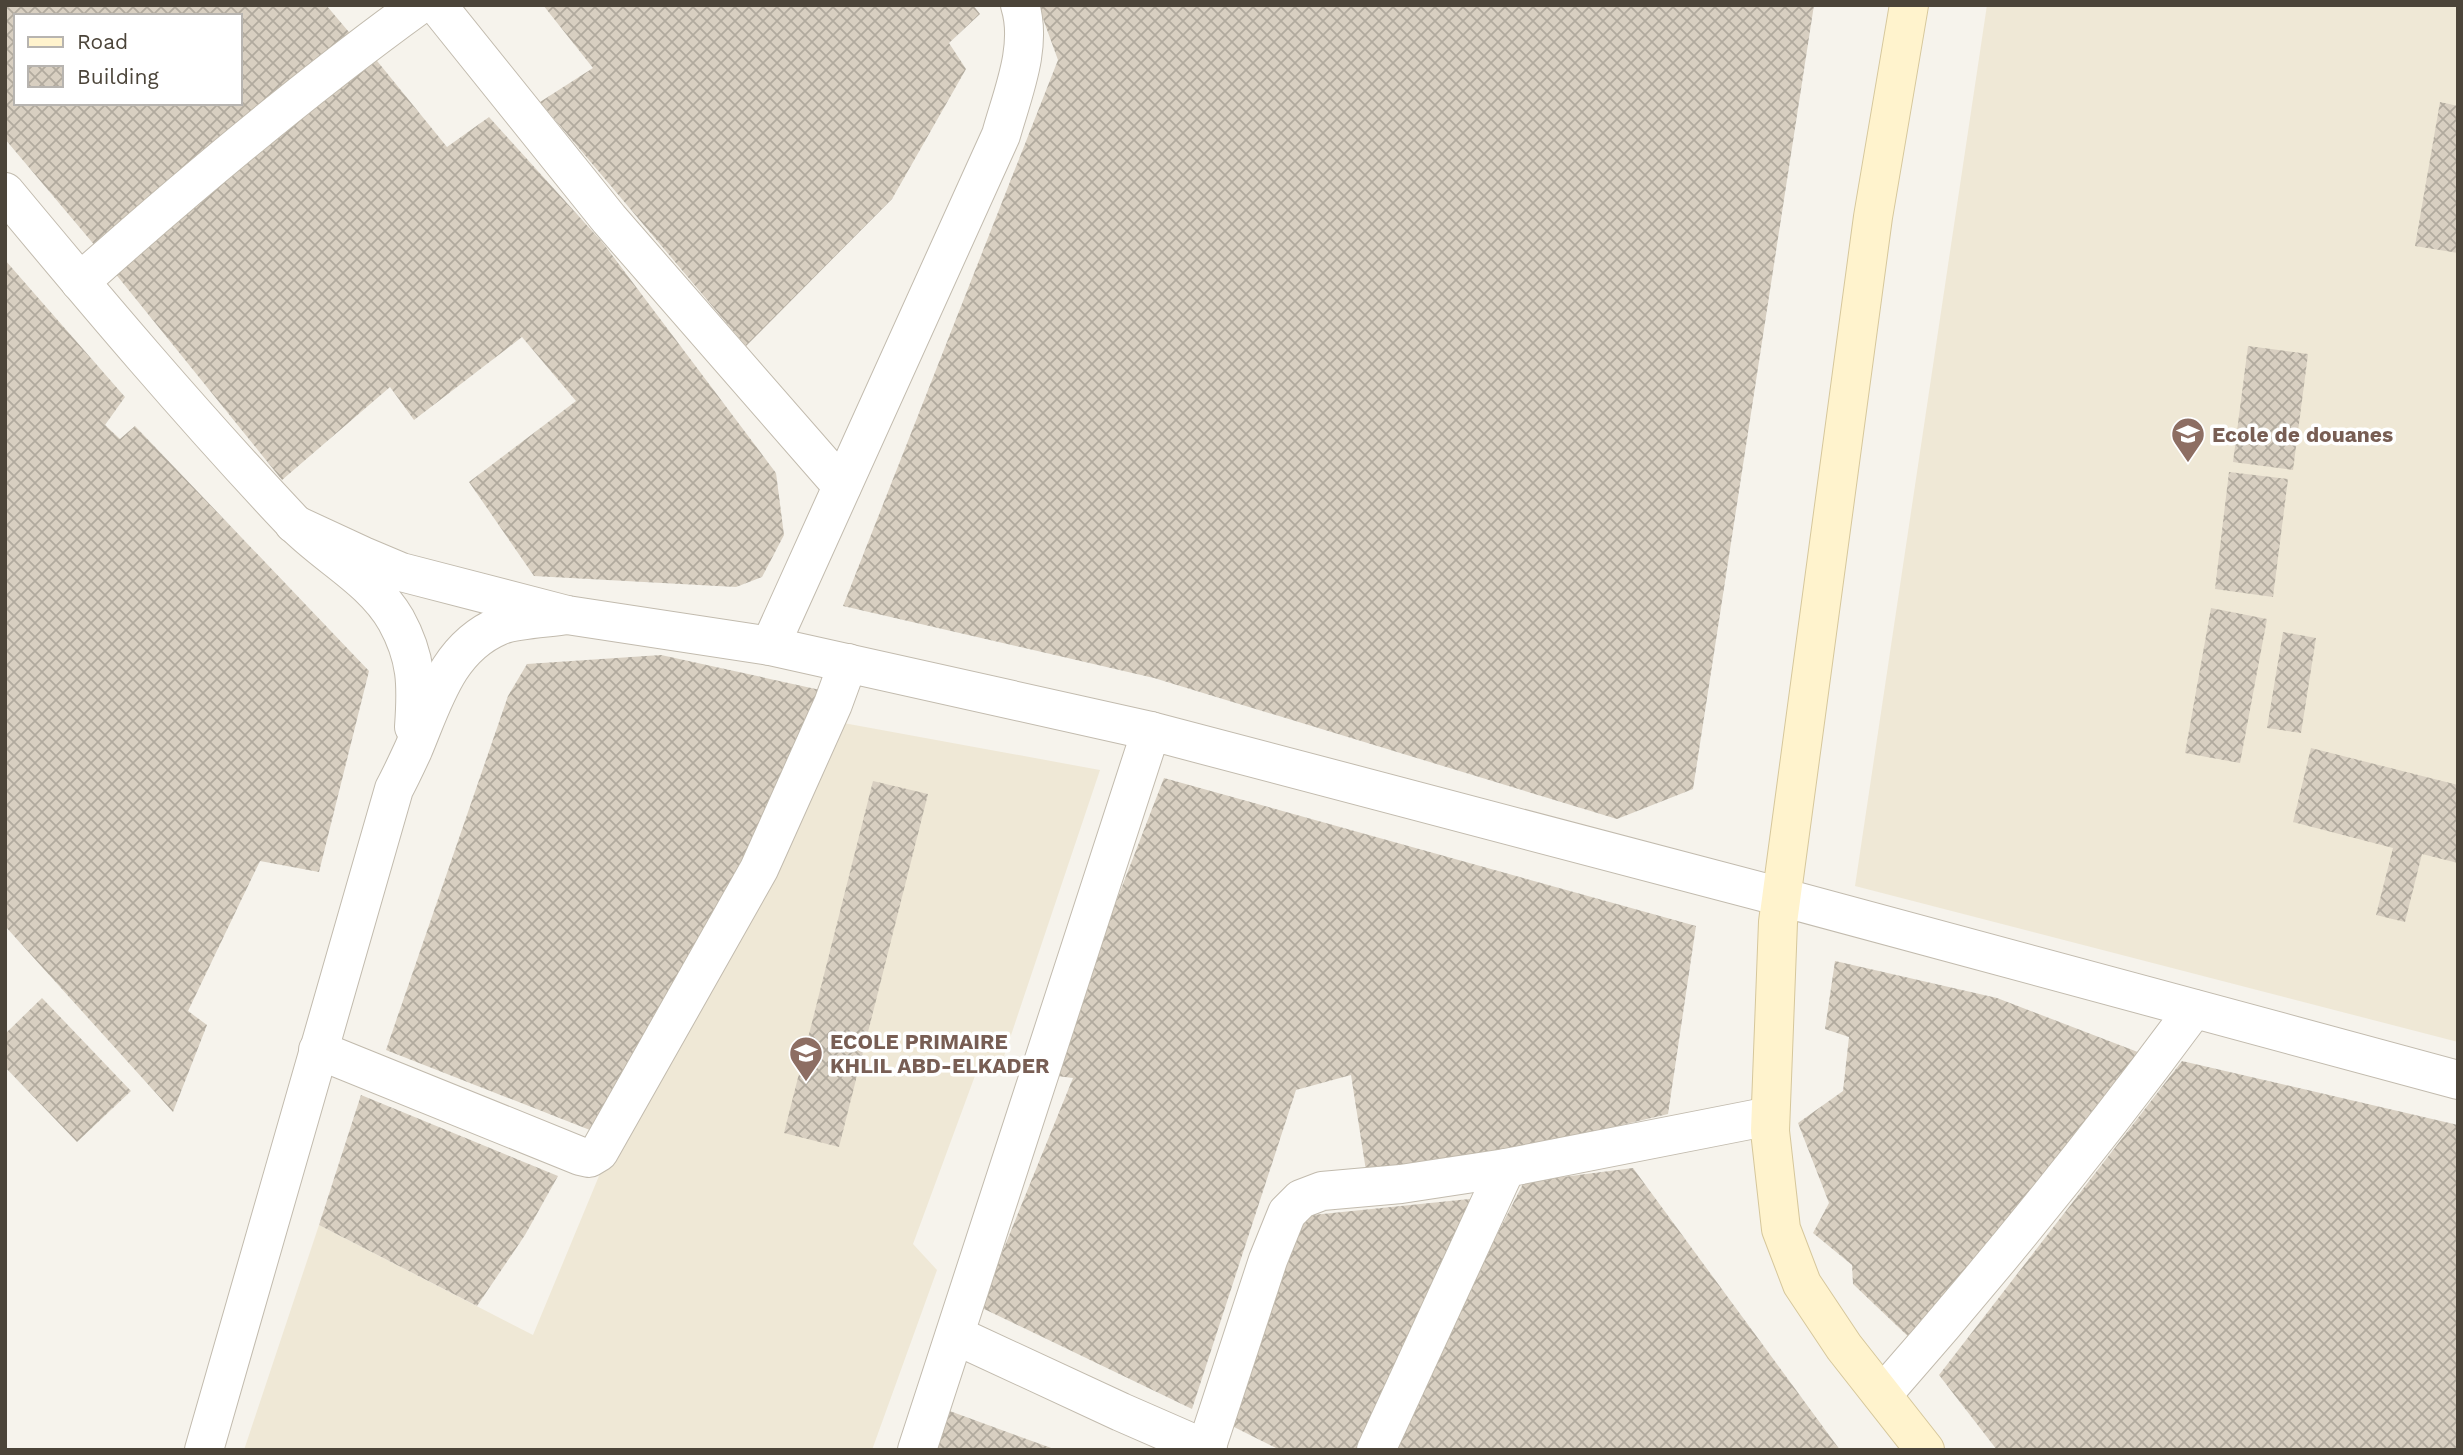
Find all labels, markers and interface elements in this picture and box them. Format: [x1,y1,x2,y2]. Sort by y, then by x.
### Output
legend [14,14,242,105]
text: Road [77,29,128,54]
text: Building [77,64,159,89]
school or university icon: Ecole de douanes [2169,415,2207,464]
place label: Ecole de douanes [2212,422,2393,447]
place label: ECOLE PRIMAIRE KHLIL ABD-ELKADER [830,1029,1050,1078]
school or university icon: ECOLE PRIMAIRE KHLIL ABD-ELKADER [787,1034,825,1083]

